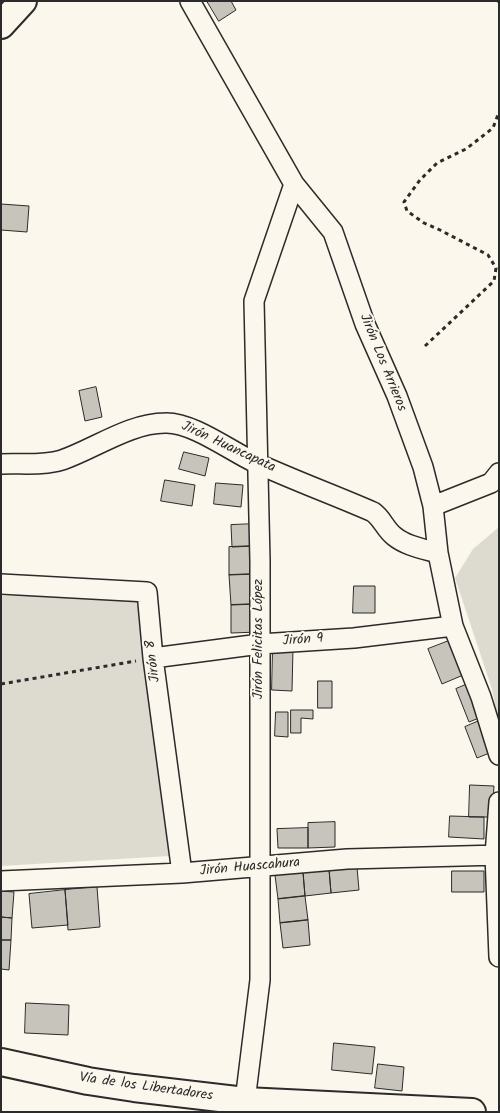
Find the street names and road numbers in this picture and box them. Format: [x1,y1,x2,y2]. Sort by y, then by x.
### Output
street label: Jirón Los Arrieros [355,312,409,414]
street label: Jirón Huancapata [178,419,278,477]
street label: Jirón Felicitas López [252,579,268,699]
street label: Jirón 9 [282,631,324,651]
street label: Jirón 8 [143,639,165,683]
street label: Jirón Huascahura [199,855,301,881]
street label: Vía de los Libertadores [78,1070,214,1106]

